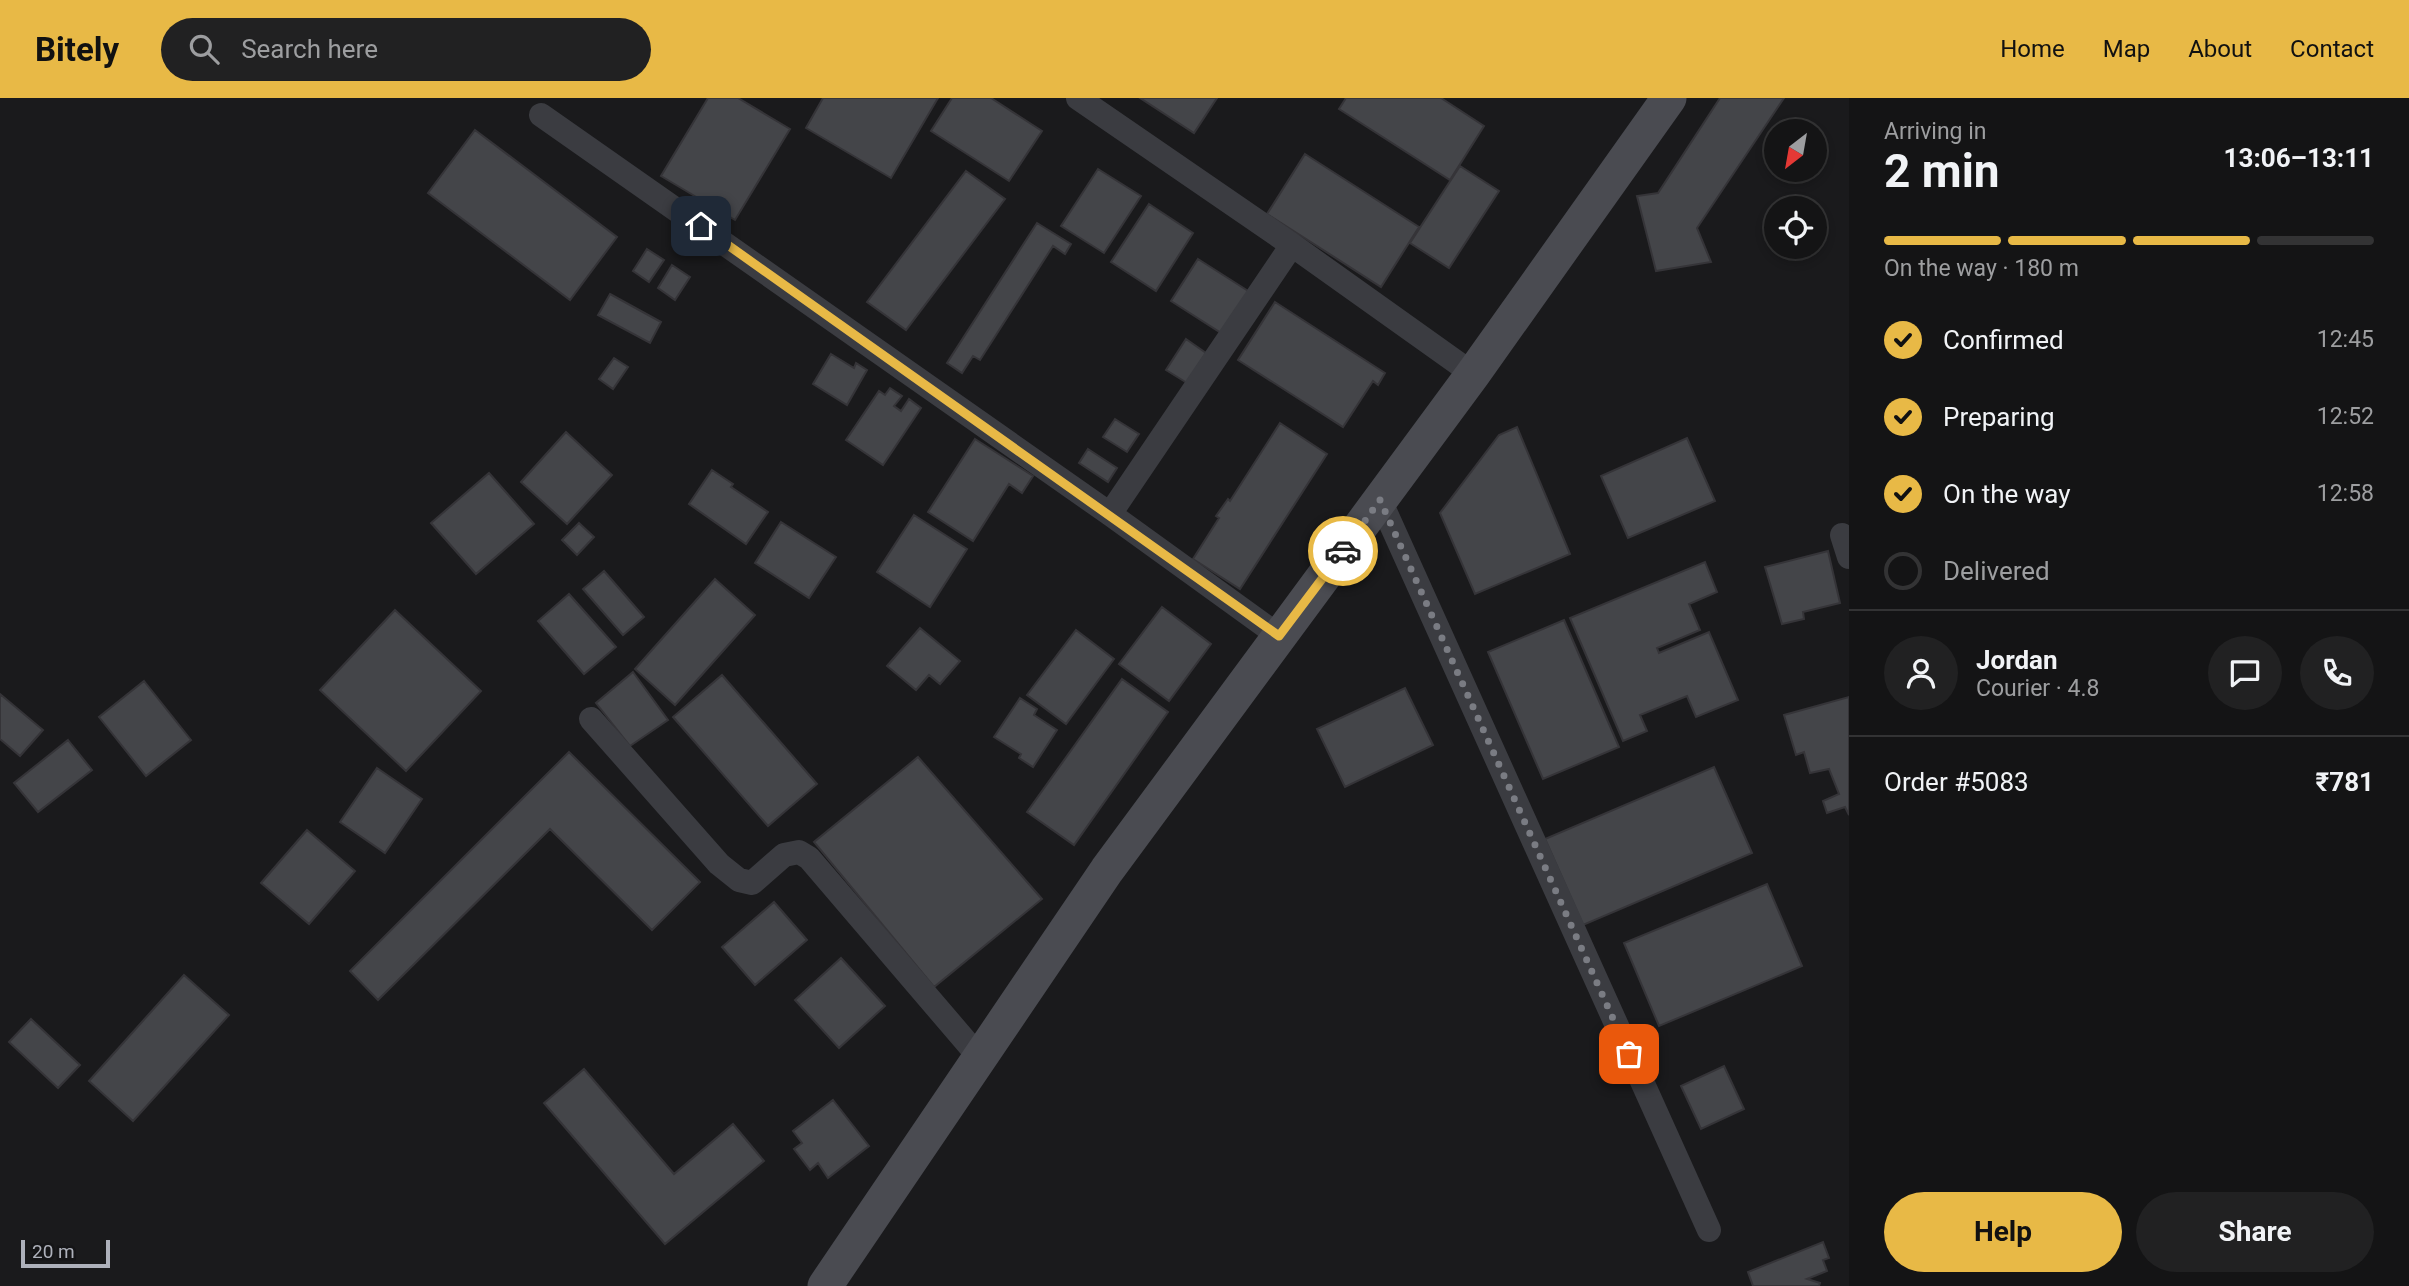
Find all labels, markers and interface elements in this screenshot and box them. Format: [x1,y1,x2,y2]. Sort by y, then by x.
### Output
search box [161,18,651,81]
text: Bitely [35,30,119,69]
icon: search [185,30,223,68]
text: Search here [241,34,378,64]
text: Home [2000,35,2065,63]
text: Map [2103,35,2150,63]
text: About [2188,35,2252,63]
text: Contact [2290,35,2374,63]
text: Arriving in [1884,118,1987,145]
north arrow [1764,119,1827,182]
map controls [1764,119,1827,259]
text: 13:06–13:11 [2224,143,2374,173]
text: 2 min [1884,144,2000,198]
pin [671,196,731,256]
button: locate [1764,196,1827,259]
icon: home [682,207,720,245]
text: On the way · 180 m [1884,255,2079,282]
icon: check [1884,321,1922,359]
text: Confirmed [1943,325,2064,355]
text: 12:45 [2317,326,2374,353]
icon: check [1884,398,1922,436]
text: Preparing [1943,402,2055,432]
text: 12:52 [2317,403,2374,430]
icon: check [1884,475,1922,513]
text: On the way [1943,479,2071,509]
text: 12:58 [2317,480,2374,507]
courier [1308,516,1378,586]
icon: car [1324,532,1362,570]
text: Delivered [1943,556,2050,586]
button: person [1884,636,1958,710]
button: chat [2208,636,2282,710]
button: phone [2300,636,2374,710]
text: Jordan [1976,645,2058,675]
text: Courier · 4.8 [1976,675,2099,702]
text: Order #5083 [1884,767,2029,797]
text: ₹781 [2316,767,2374,797]
pin [1599,1024,1659,1084]
icon: bag [1610,1035,1648,1073]
button: Help [1884,1192,2122,1272]
button: Share [2136,1192,2374,1272]
scale bar [21,1237,110,1269]
text: 20 m [32,1240,75,1263]

